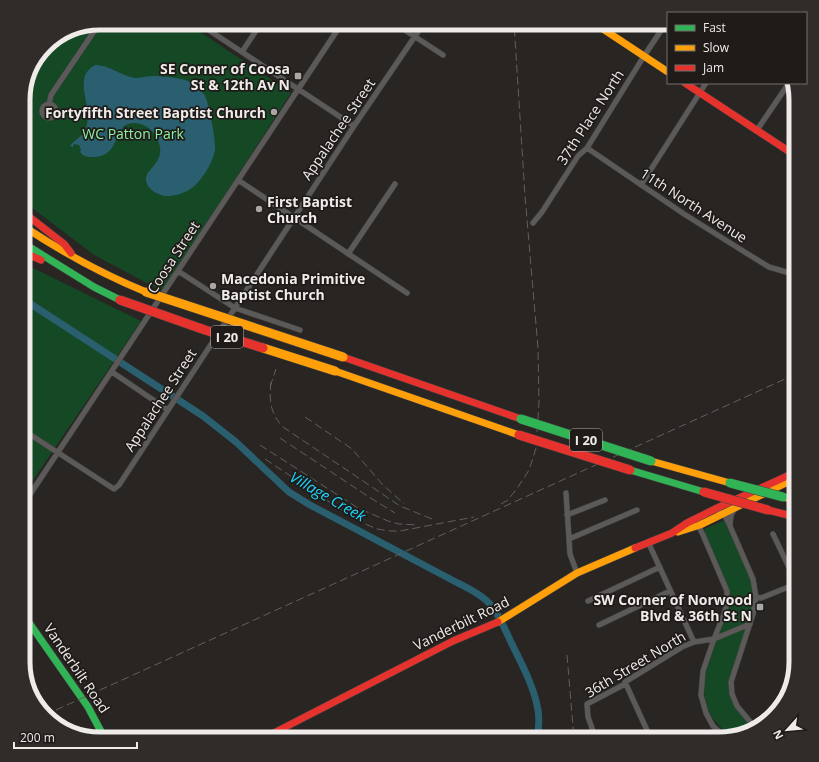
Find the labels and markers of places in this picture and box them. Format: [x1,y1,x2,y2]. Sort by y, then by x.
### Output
place label: SE Corner of Coosa St & 12th Av N [160,59,290,94]
marker: SE Corner of Coosa St & 12th Av N [293,71,303,81]
place label: Fortyfifth Street Baptist Church [45,103,266,122]
marker: Fortyfifth Street Baptist Church [269,107,279,117]
place label: First Baptist Church [267,192,352,227]
marker: First Baptist Church [254,204,264,214]
place label: Macedonia Primitive Baptist Church [221,269,365,304]
marker: Macedonia Primitive Baptist Church [208,281,218,291]
place label: SW Corner of Norwood Blvd & 36th St N [593,590,752,625]
marker: SW Corner of Norwood Blvd & 36th St N [755,602,765,612]

